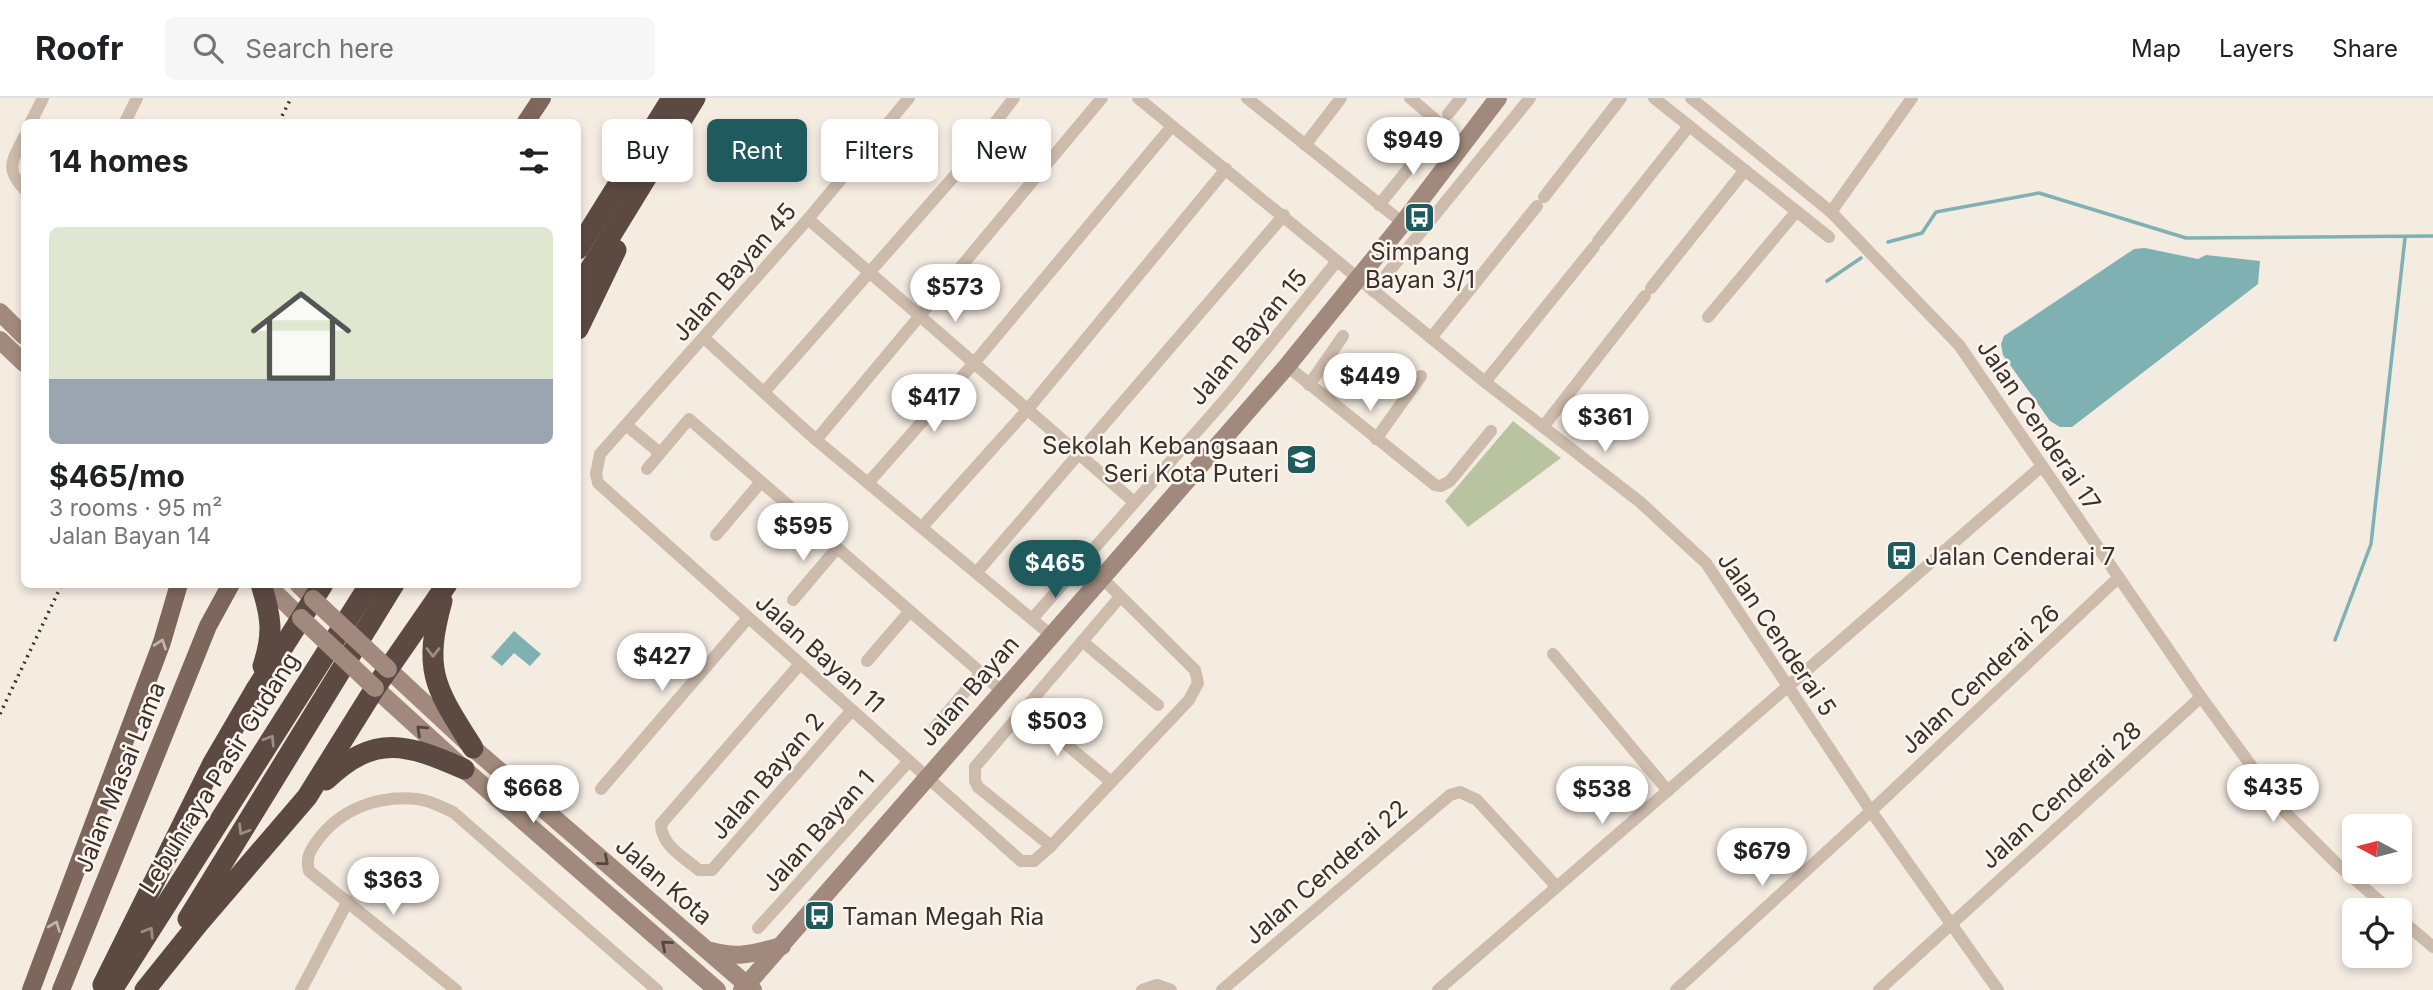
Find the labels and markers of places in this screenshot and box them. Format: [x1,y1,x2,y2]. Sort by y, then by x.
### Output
pin: $949 [1372,118,1454,177]
bus stop icon: Simpang Bayan 3/1 [1403,200,1437,234]
place label: Simpang Bayan 3/1 [1365,237,1475,294]
pin: $573 [914,264,996,324]
pin: $449 [1329,354,1411,413]
pin: $417 [893,374,975,434]
pin: $361 [1564,394,1646,454]
place label: Sekolah Kebangsaan Seri Kota Puteri [1042,431,1279,488]
school or university icon: Sekolah Kebangsaan Seri Kota Puteri [1285,442,1319,476]
pin: $595 [762,504,844,563]
bus stop icon: Jalan Cenderai 7 [1885,539,1919,573]
pin: $465 [1014,540,1096,600]
place label: Jalan Cenderai 7 [1925,542,2115,571]
pin: $427 [621,634,703,693]
pin: $503 [1016,698,1098,758]
pin: $435 [2232,764,2314,824]
pin: $668 [492,766,574,825]
pin: $538 [1561,766,1643,826]
pin: $679 [1721,828,1803,888]
pin: $363 [352,858,434,917]
bus stop icon: Taman Megah Ria [802,899,836,933]
place label: Taman Megah Ria [842,902,1044,931]

